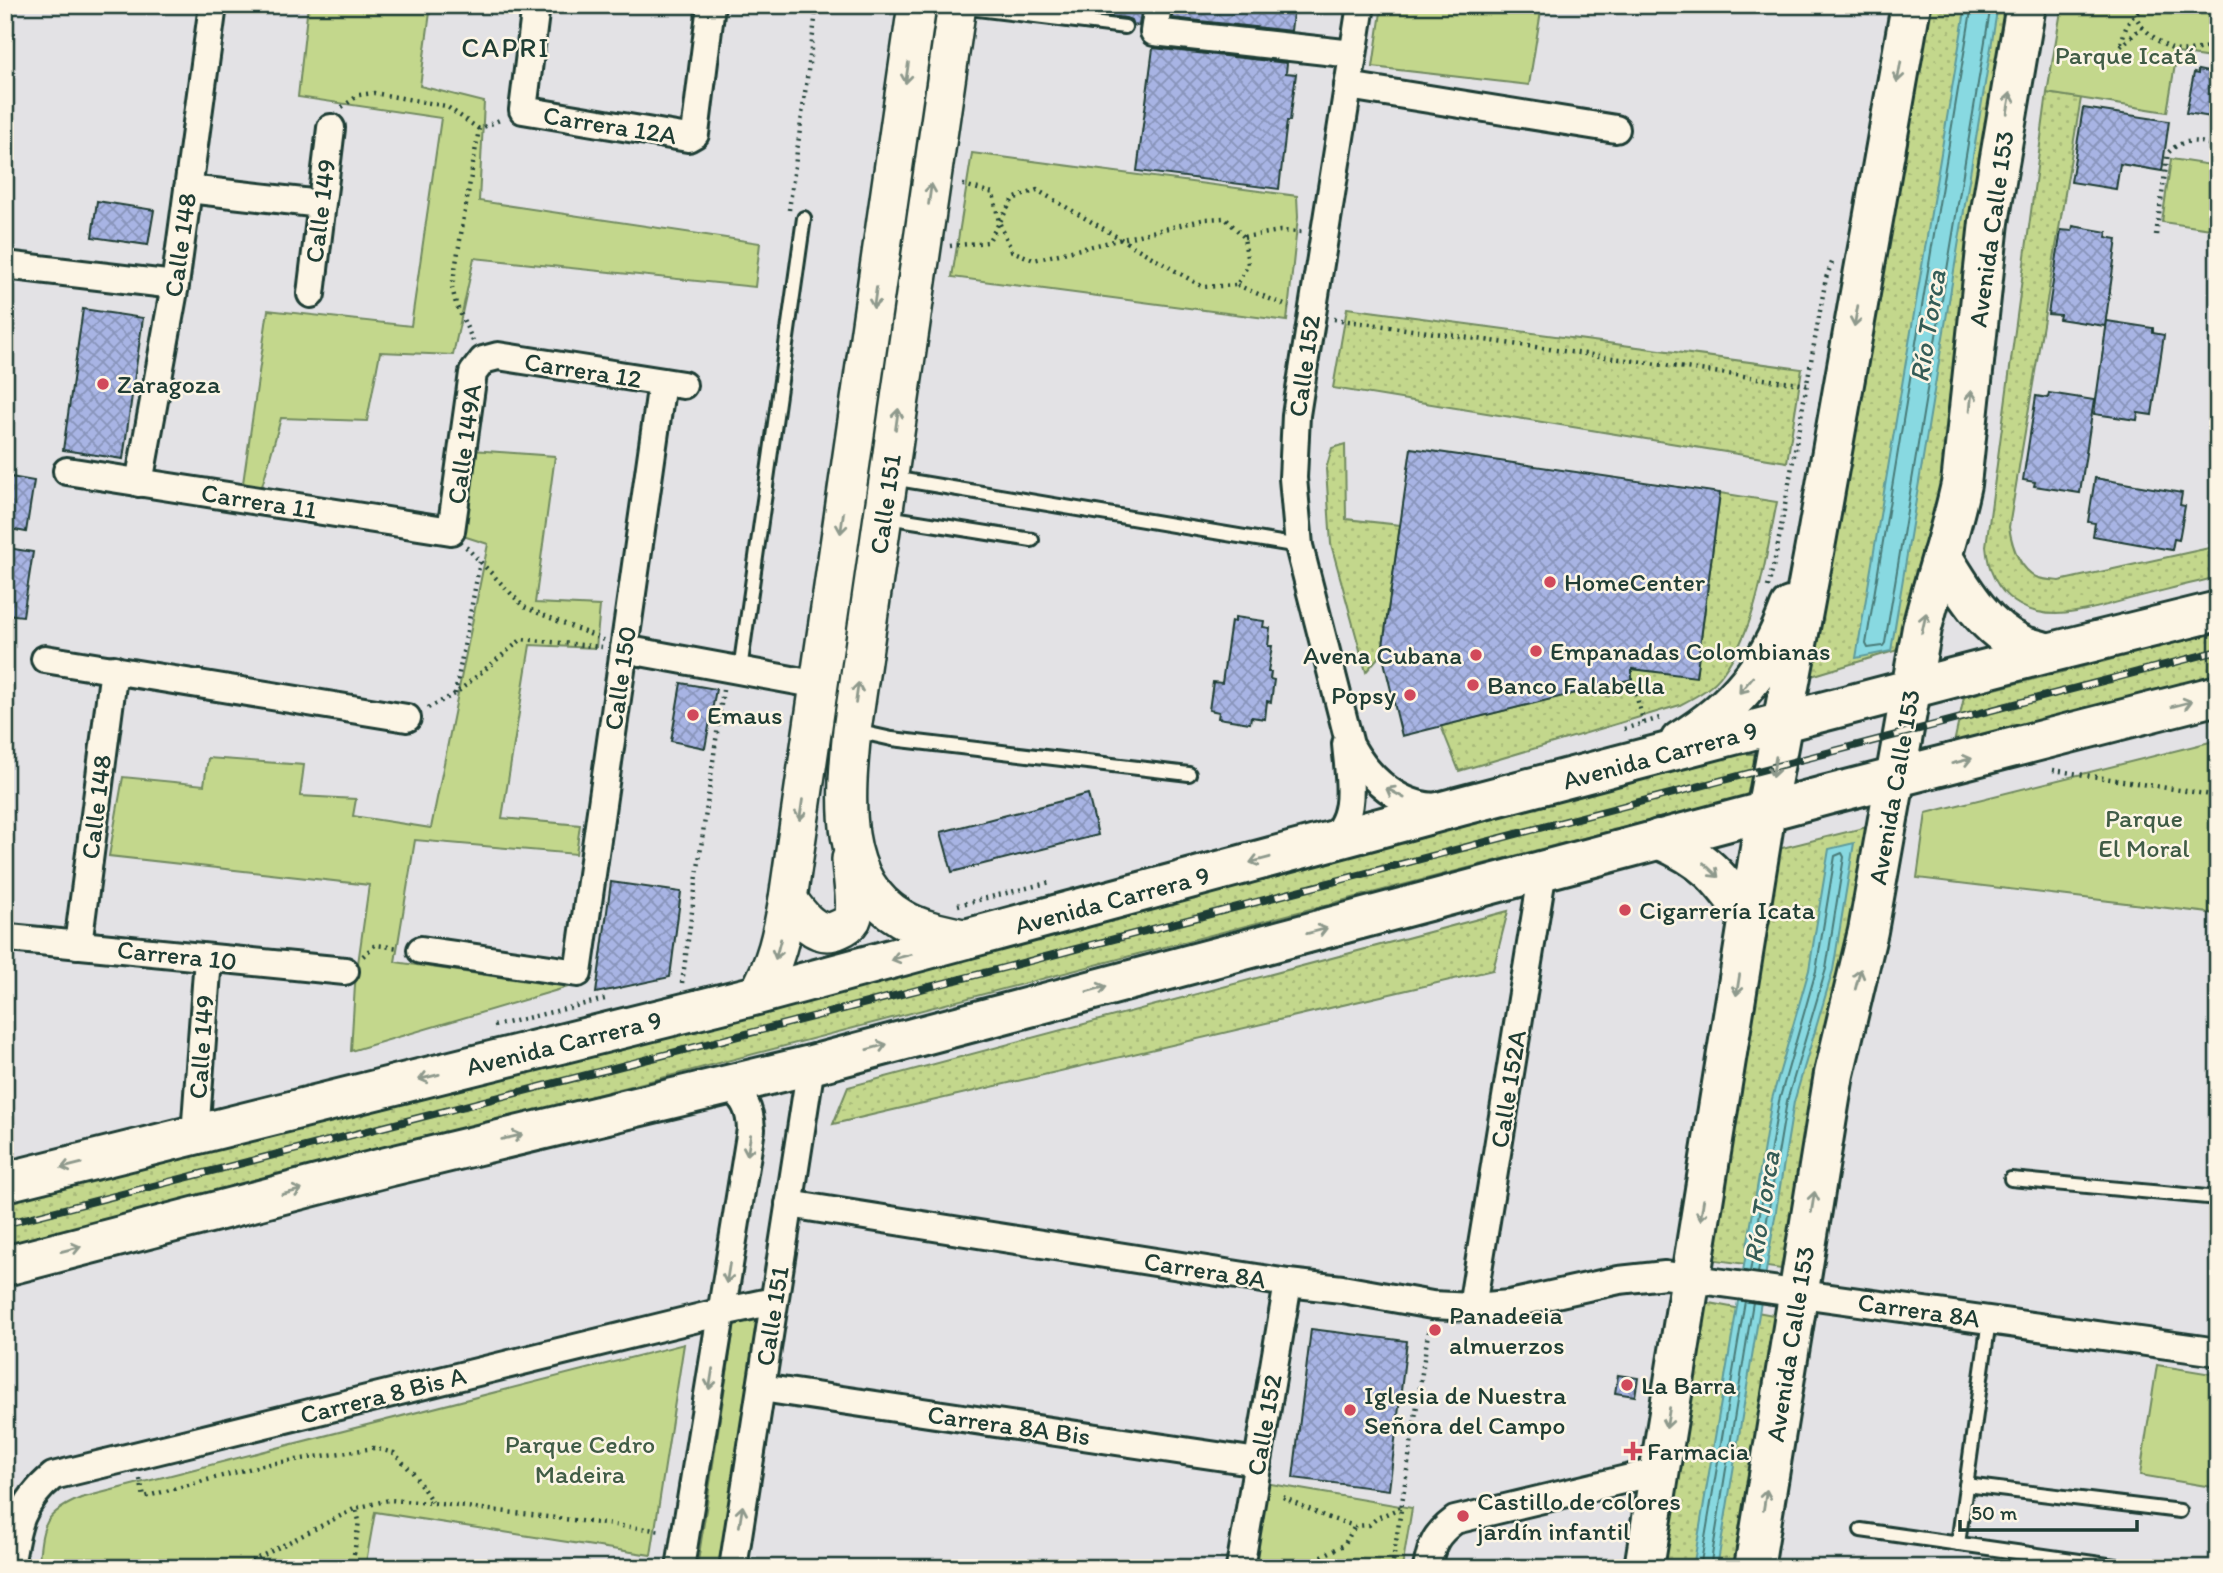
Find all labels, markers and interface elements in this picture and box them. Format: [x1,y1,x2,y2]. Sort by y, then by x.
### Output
district label: CAPRI [461,30,551,64]
park label: Parque Icatá [2055,39,2198,71]
one-way arrow [900,61,913,84]
one-way arrow [1892,61,1905,83]
one-way arrow [2003,92,2016,115]
street label: Carrera 12A [541,99,679,151]
street label: Avenida Calle 153 [1961,129,2021,329]
street label: Calle 149 [298,157,342,265]
one-way arrow [923,183,936,206]
street label: Calle 148 [157,191,203,299]
water label: Río Torca [1901,267,1953,384]
one-way arrow [868,286,881,309]
one-way arrow [1849,304,1862,327]
street label: Calle 152 [1281,313,1327,419]
street label: Carrera 12 [522,345,644,395]
place label: Zaragoza [117,368,221,400]
marker: Zaragoza [95,376,111,392]
street label: Calle 149A [440,381,488,506]
one-way arrow [1965,390,1978,413]
one-way arrow [891,408,904,431]
street label: Calle 151 [862,452,908,556]
street label: Carrera 11 [199,476,319,526]
one-way arrow [835,511,848,534]
place label: HomeCenter [1564,566,1706,598]
marker: HomeCenter [1542,574,1558,590]
one-way arrow [1917,612,1931,635]
street label: Calle 150 [597,624,643,732]
place label: Empanadas Colombianas [1550,635,1831,667]
place label: Avena Cubana [1303,639,1462,671]
marker: Empanadas Colombianas [1528,643,1544,659]
marker: Avena Cubana [1468,647,1484,663]
place label: Banco Falabella [1487,669,1665,701]
one-way arrow [1738,676,1754,694]
marker: Banco Falabella [1465,677,1481,693]
place label: Popsy [1331,679,1396,711]
one-way arrow [851,682,864,705]
marker: Popsy [1402,687,1418,703]
street label: Avenida Calle 153 [1861,687,1927,887]
one-way arrow [2171,697,2193,710]
place label: Emaus [707,699,783,731]
marker: Emaus [685,707,701,723]
street label: Avenida Carrera 9 [1559,714,1761,796]
street label: Calle 148 [74,753,118,861]
one-way arrow [1950,754,1972,767]
one-way arrow [1767,755,1780,778]
one-way arrow [1386,786,1406,800]
one-way arrow [794,798,807,821]
park label: Parque El Moral [2098,802,2190,864]
one-way arrow [1249,855,1271,868]
street label: Avenida Carrera 9 [1011,859,1213,941]
one-way arrow [1702,862,1719,879]
place label: Cigarrería Icata [1639,894,1816,926]
marker: Cigarrería Icata [1617,902,1633,918]
one-way arrow [1306,923,1328,936]
street label: Carrera 10 [115,933,239,977]
one-way arrow [771,937,784,959]
one-way arrow [890,951,912,964]
one-way arrow [1852,968,1865,990]
one-way arrow [1731,973,1744,996]
one-way arrow [1085,982,1108,995]
street label: Calle 149 [181,994,221,1100]
street label: Avenida Carrera 9 [463,1003,665,1083]
street label: Calle 152A [1483,1027,1533,1150]
one-way arrow [865,1040,888,1053]
one-way arrow [418,1071,441,1084]
one-way arrow [500,1130,523,1143]
one-way arrow [742,1133,755,1156]
water label: Río Torca [1735,1148,1787,1265]
one-way arrow [60,1160,83,1173]
one-way arrow [280,1185,302,1198]
one-way arrow [1807,1191,1820,1214]
one-way arrow [1695,1198,1708,1221]
one-way arrow [60,1241,82,1254]
street label: Avenida Calle 153 [1759,1244,1821,1444]
street label: Carrera 8A [1142,1245,1269,1296]
one-way arrow [721,1261,734,1284]
street label: Calle 151 [748,1264,796,1368]
street label: Carrera 8A [1856,1286,1983,1334]
place label: Panadeeia almuerzos [1449,1299,1565,1361]
marker: Panadeeia almuerzos [1427,1322,1443,1338]
street label: Carrera 8 Bis A [297,1359,470,1431]
one-way arrow [704,1367,717,1390]
place label: La Barra [1641,1369,1737,1401]
street label: Calle 152 [1239,1371,1289,1478]
marker: La Barra [1619,1377,1635,1393]
place label: Iglesia de Nuestra Señora del Campo [1364,1379,1567,1441]
street label: Carrera 8A Bis [925,1398,1093,1452]
marker: Iglesia de Nuestra Señora del Campo [1342,1402,1358,1418]
one-way arrow [1661,1406,1674,1429]
park label: Parque Cedro Madeira [505,1428,655,1490]
place label: Farmacia [1647,1435,1750,1467]
marker: Farmacia [1625,1443,1641,1459]
place label: Castillo de colores jardín infantil [1476,1485,1681,1547]
one-way arrow [1759,1489,1772,1512]
scale bar [1960,1489,2137,1533]
text: 50 m [1971,1500,2018,1525]
one-way arrow [735,1505,748,1528]
marker: Castillo de colores jardín infantil [1455,1508,1471,1524]

